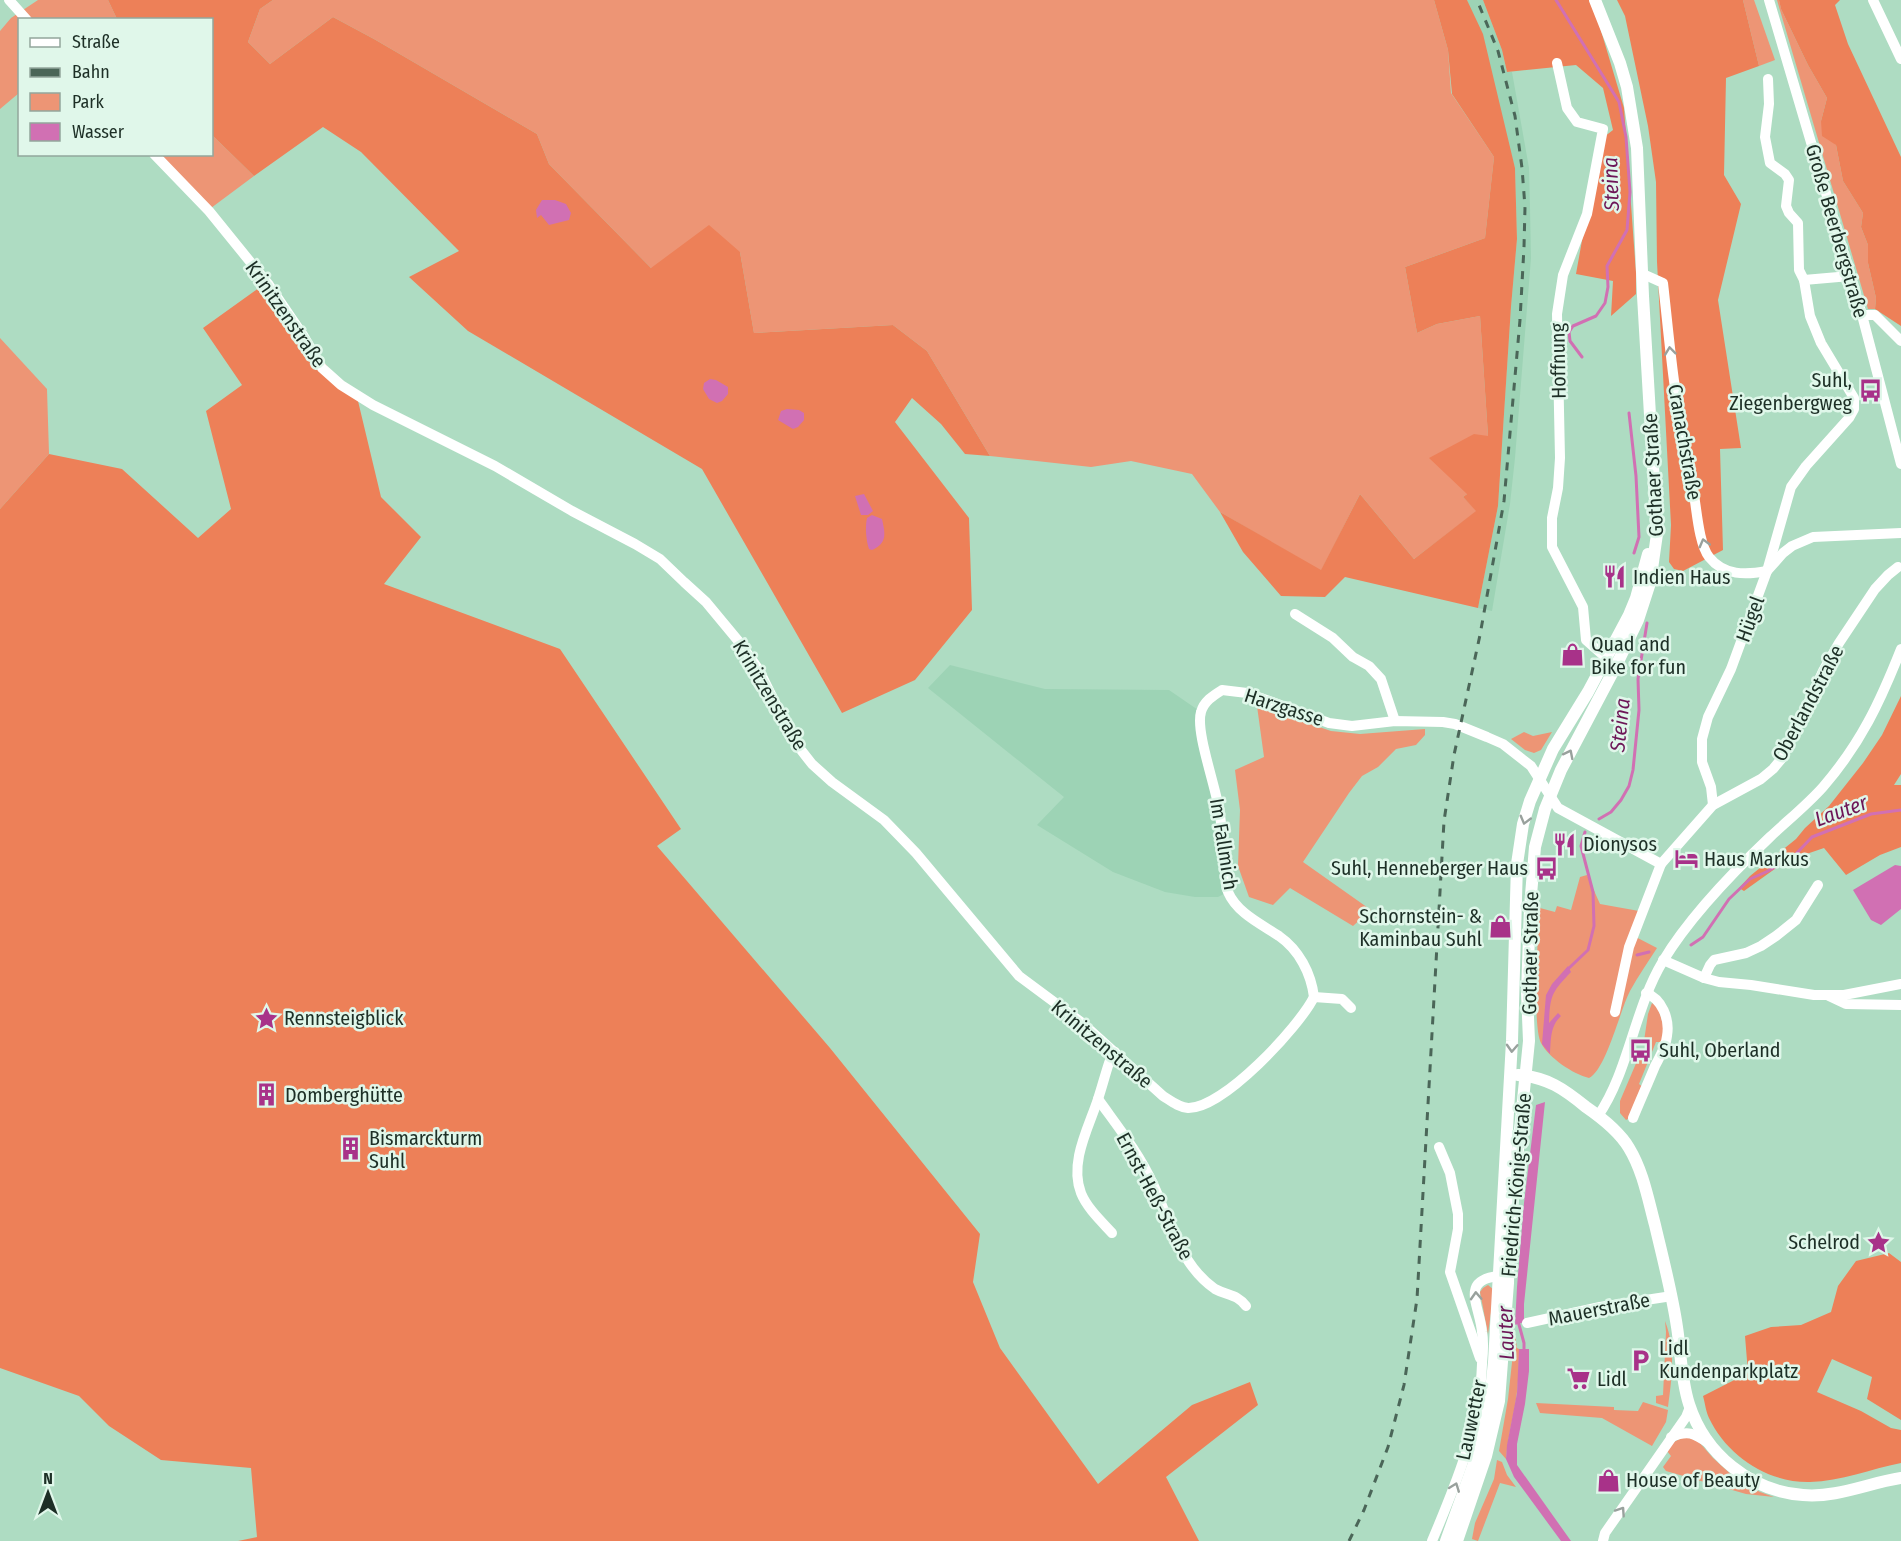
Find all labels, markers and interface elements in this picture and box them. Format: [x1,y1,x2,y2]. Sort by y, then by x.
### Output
legend [18,18,213,156]
text: Straße [72,31,120,53]
text: Bahn [72,61,110,83]
text: Park [72,91,105,113]
text: Wasser [72,121,125,143]
street label: Große Beerbergstraße [1801,141,1873,321]
water label: Steina [1597,157,1625,212]
street label: Krinitzenstraße [240,256,332,372]
street label: Hoffnung [1545,322,1571,399]
one-way arrow [1665,346,1677,355]
place label: Suhl, Ziegenbergweg [1729,368,1853,415]
bus stop icon: Suhl, Ziegenbergweg [1857,378,1883,404]
street label: Cranachstraße [1663,382,1707,502]
street label: Gothaer Straße [1638,413,1668,537]
one-way arrow [1699,538,1711,549]
restaurant icon: Indien Haus [1602,564,1628,590]
place label: Indien Haus [1633,565,1731,589]
street label: Hügel [1731,593,1769,645]
place label: Quad and Bike for fun [1591,632,1686,679]
street label: Krinitzenstraße [728,635,812,755]
street label: Oberlandstraße [1767,641,1849,765]
shop icon: Quad and Bike for fun [1560,642,1586,668]
street label: Harzgasse [1241,683,1327,731]
water label: Steina [1604,697,1636,754]
one-way arrow [1562,750,1573,761]
water label: Lauter [1811,789,1872,832]
street label: Im Fallmich [1205,796,1243,892]
one-way arrow [1519,815,1532,825]
restaurant icon: Dionysos [1552,831,1578,857]
place label: Dionysos [1583,832,1657,856]
hotel icon: Haus Markus [1673,846,1699,872]
place label: Haus Markus [1704,847,1809,871]
bus stop icon: Suhl, Henneberger Haus [1533,855,1559,881]
place label: Suhl, Henneberger Haus [1331,856,1528,880]
street label: Gothaer Straße [1517,891,1543,1015]
place label: Schornstein- & Kaminbau Suhl [1359,904,1482,951]
shop icon: Schornstein- & Kaminbau Suhl [1487,914,1513,940]
street label: Krinitzenstraße [1047,995,1157,1093]
place icon: Rennsteigblick [253,1005,279,1031]
place label: Rennsteigblick [284,1006,404,1030]
bus stop icon: Suhl, Oberland [1628,1037,1654,1063]
place label: Suhl, Oberland [1659,1038,1780,1062]
one-way arrow [1506,1044,1519,1053]
building icon: Domberghütte [254,1082,280,1108]
place label: Domberghütte [285,1083,403,1107]
street label: Friedrich-König-Straße [1496,1092,1536,1278]
place label: Bismarckturm Suhl [369,1126,482,1173]
street label: Ernst-Heß-Straße [1111,1128,1199,1264]
building icon: Bismarckturm Suhl [338,1136,364,1162]
place icon: Schelrod [1865,1229,1891,1255]
place label: Schelrod [1788,1230,1860,1254]
street label: Mauerstraße [1546,1287,1652,1331]
one-way arrow [1470,1292,1483,1301]
water label: Lauter [1492,1305,1520,1361]
place label: Lidl Kundenparkplatz [1659,1336,1798,1383]
parking icon: Lidl Kundenparkplatz [1628,1347,1654,1373]
supermarket icon: Lidl [1566,1366,1592,1392]
place label: Lidl [1597,1367,1627,1391]
street label: Lauwetter [1451,1378,1491,1462]
north arrow [18,1463,78,1523]
shop icon: House of Beauty [1595,1467,1621,1493]
place label: House of Beauty [1626,1468,1760,1492]
text: N [43,1469,53,1488]
one-way arrow [1447,1482,1460,1493]
one-way arrow [1614,1506,1625,1517]

